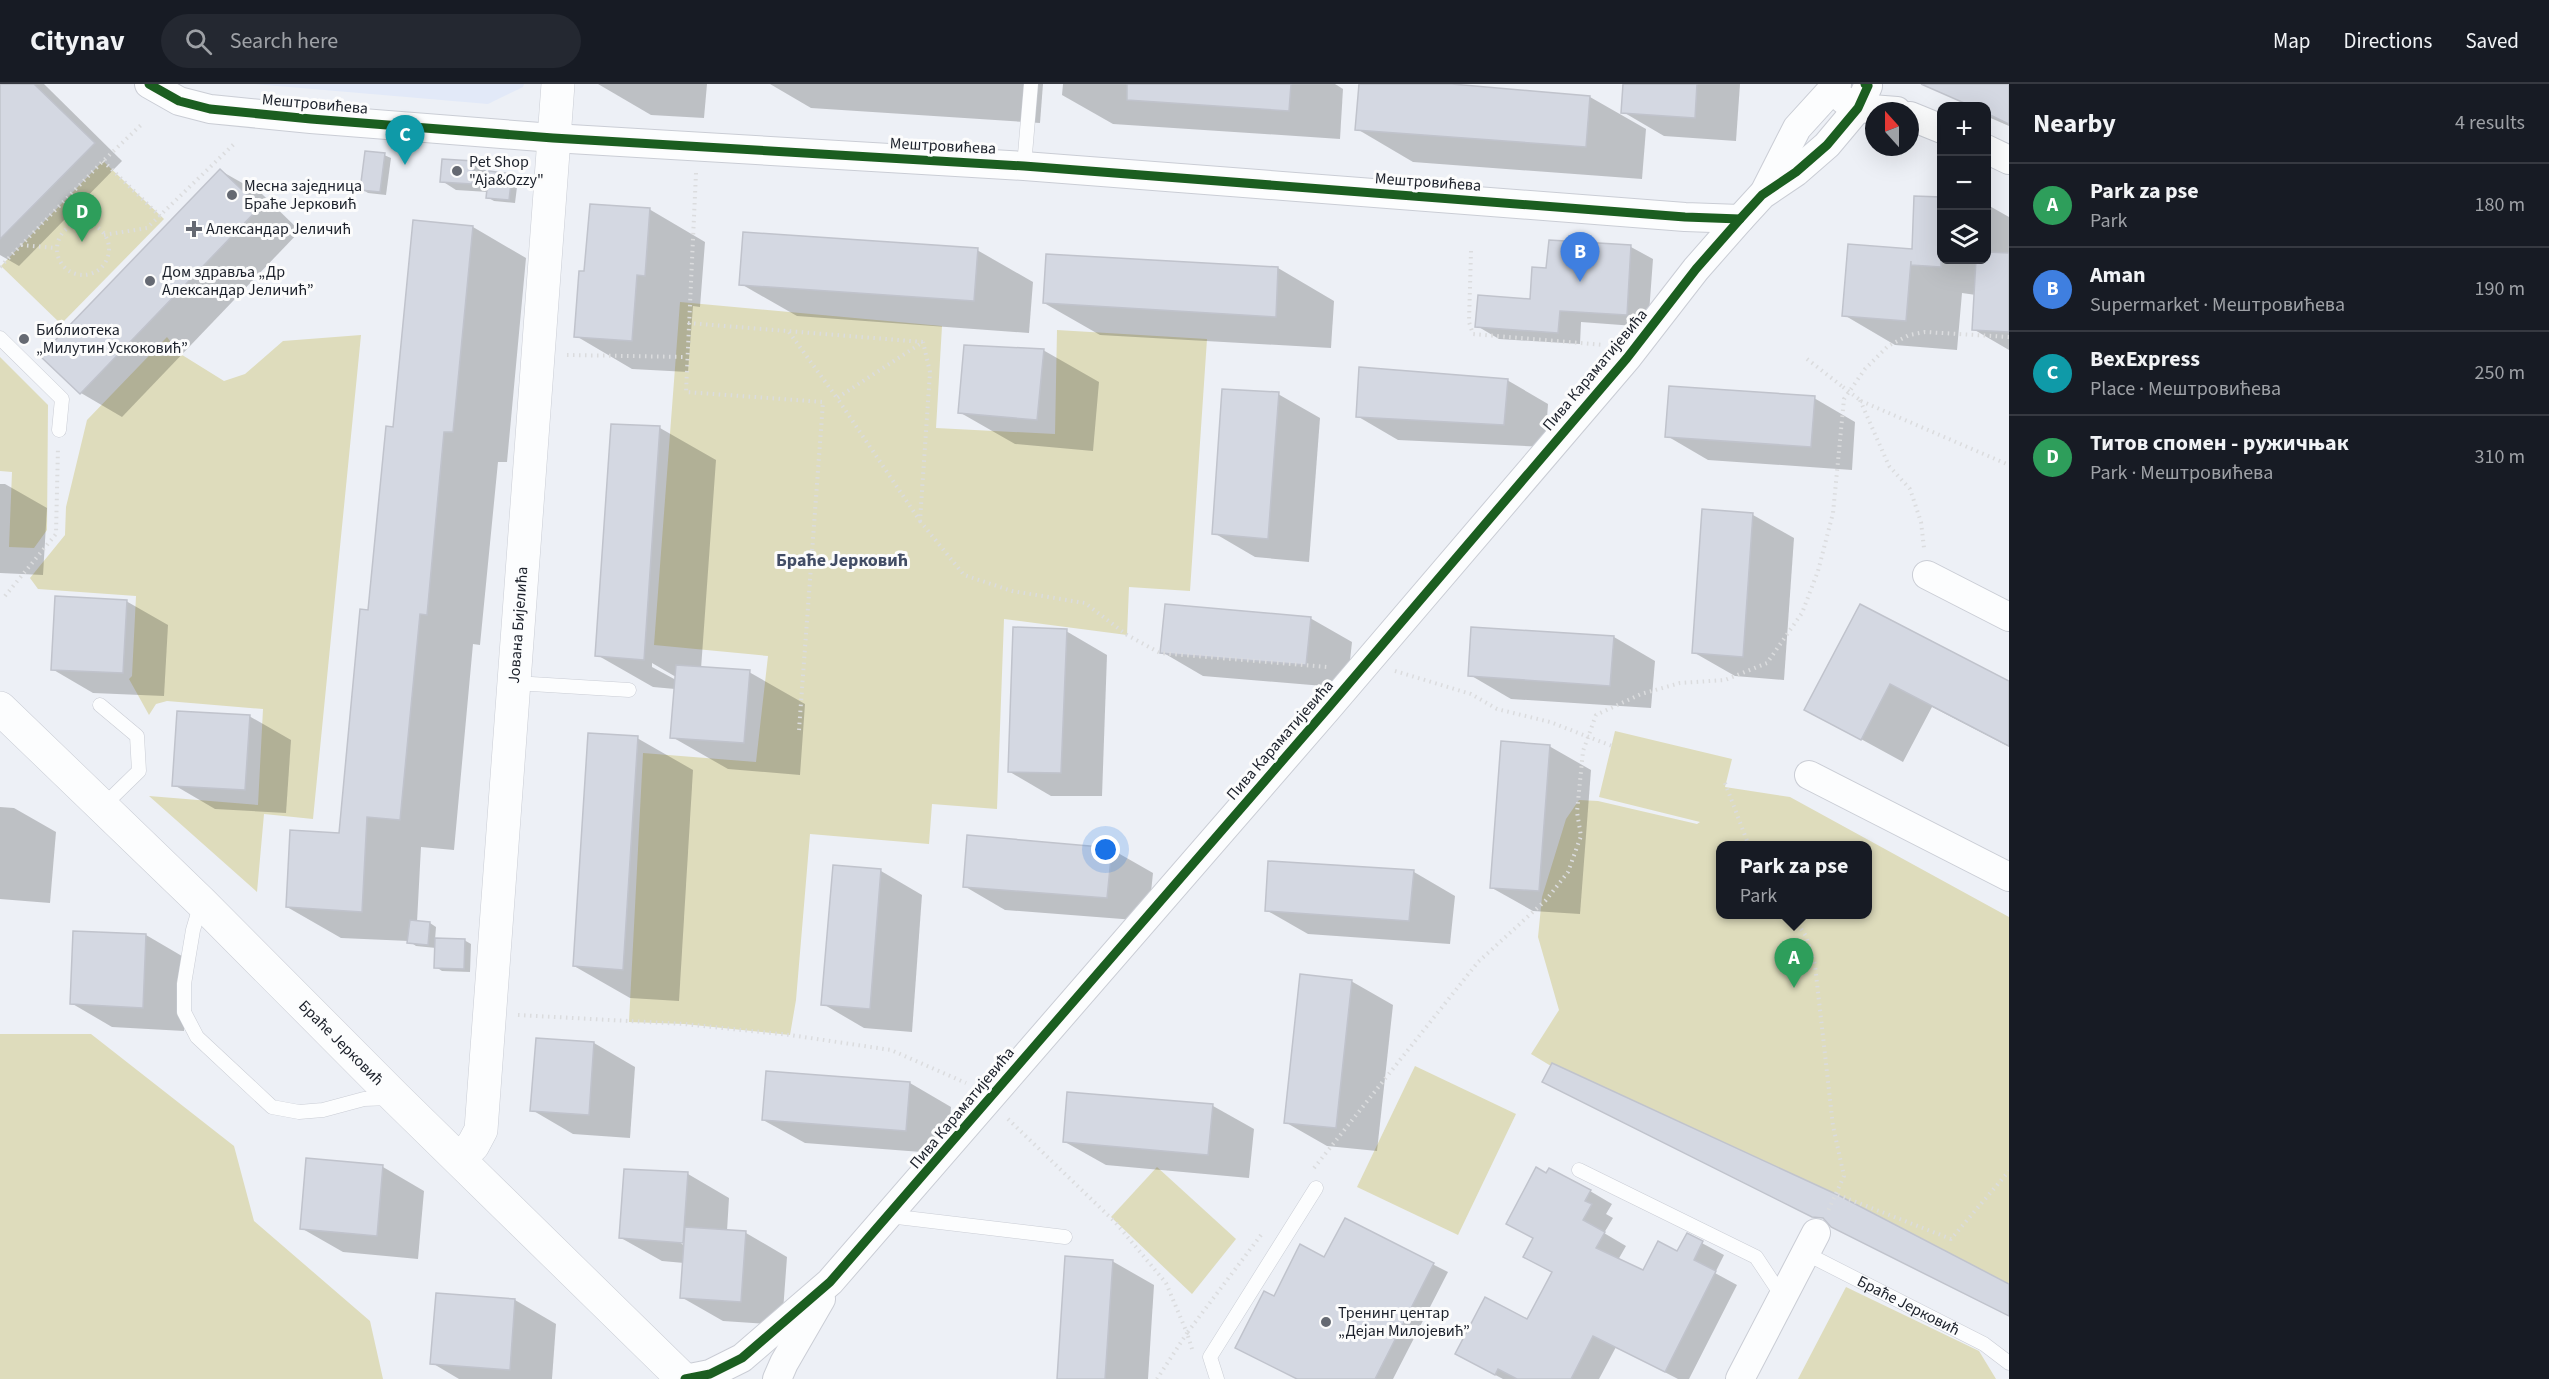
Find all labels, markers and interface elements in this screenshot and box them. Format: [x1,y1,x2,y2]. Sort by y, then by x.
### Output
search box [161,14,581,68]
text: Citynav [30,21,125,61]
icon: search [182,25,215,58]
text: Search here [230,25,338,57]
text: Map [2273,26,2311,56]
text: Directions [2344,26,2432,56]
text: Saved [2465,26,2519,56]
street label: Мештровићева [261,88,369,120]
north arrow [1865,102,1919,156]
map controls [1937,102,1991,264]
button: + [1937,102,1991,156]
text: Nearby [2033,105,2116,142]
text: 4 results [2455,109,2525,137]
pin: C [386,116,424,165]
street label: Мештровићева [889,132,997,160]
place label: Pet Shop "Aja&Ozzy" [469,151,544,191]
button: − [1937,156,1991,210]
marker: Pet Shop "Aja&Ozzy" [450,164,464,178]
street label: Мештровићева [1374,167,1482,197]
place label: Месна заједница Браће Јерковић [244,175,362,215]
text: Park za pse [2090,175,2199,207]
marker: Месна заједница Браће Јерковић [225,188,239,202]
text: A [2047,191,2058,219]
text: 180 m [2475,191,2525,219]
pin: D [62,192,101,242]
text: Park [2090,207,2127,235]
button: layers [1937,210,1991,264]
place label: Александар Јеличић [206,218,351,240]
marker: Александар Јеличић [187,222,201,236]
pin: B [1560,232,1600,282]
text: Aman [2090,259,2146,291]
place label: Дом здравља „Др Александар Јеличић” [162,261,314,301]
marker: Дом здравља „Др Александар Јеличић” [143,274,157,288]
text: B [2046,275,2059,303]
text: 190 m [2475,275,2525,303]
text: Supermarket · Мештровићева [2090,291,2345,319]
street label: Пива Караматијевића [1537,304,1653,436]
place label: Библиотека „Милутин Ускоковић” [36,319,188,359]
marker: Библиотека „Милутин Ускоковић” [17,332,31,346]
text: BexExpress [2090,343,2200,375]
text: C [2047,359,2058,387]
text: 250 m [2475,359,2525,387]
text: Place · Мештровићева [2090,375,2281,403]
text: Титов спомен - ружичњак [2090,427,2349,459]
text: D [2046,443,2059,471]
text: 310 m [2475,443,2525,471]
text: Park · Мештровићева [2090,459,2273,487]
district label: Браће Јерковић [776,548,908,573]
street label: Јована Бијелића [503,566,533,684]
street label: Пива Караматијевића [1222,675,1338,805]
your location [1091,835,1120,864]
popup [1716,841,1872,919]
text: Park za pse [1740,850,1848,882]
text: Park [1740,882,1777,910]
pin: A [1774,938,1814,988]
street label: Браће Јерковић [294,995,389,1090]
street label: Пива Караматијевића [904,1042,1020,1174]
street label: Браће Јерковић [1853,1270,1964,1341]
place label: Тренинг центар „Дејан Милојевић” [1338,1302,1470,1342]
marker: Тренинг центар „Дејан Милојевић” [1319,1315,1333,1329]

